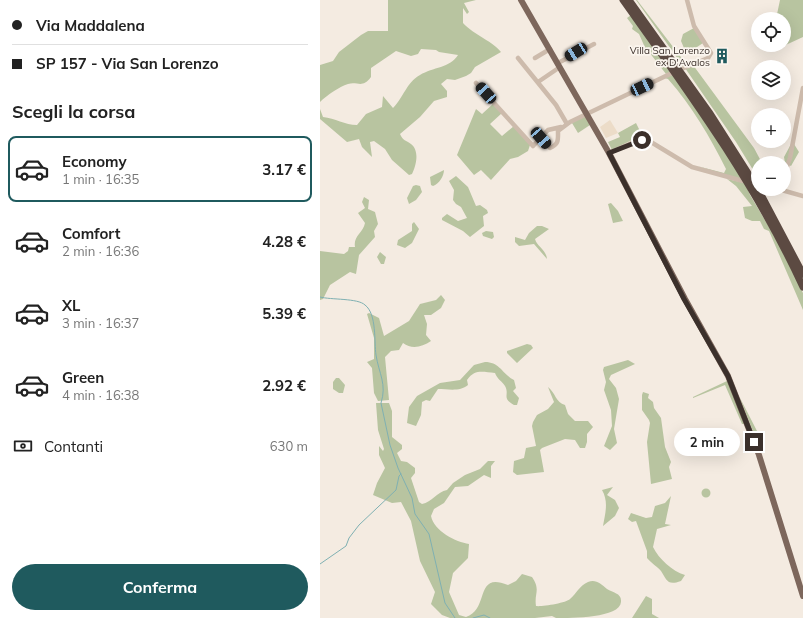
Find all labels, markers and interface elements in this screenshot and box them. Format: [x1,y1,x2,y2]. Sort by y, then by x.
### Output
map controls [751,12,791,196]
button: locate [751,12,791,52]
text: Via Maddalena [36,16,145,35]
car [563,41,589,63]
place label: Villa San Lorenzo ex D'Avalos [630,44,710,69]
building icon: Villa San Lorenzo ex D'Avalos [713,47,731,65]
text: SP 157 - Via San Lorenzo [36,54,219,73]
button: layers [751,60,791,100]
car [629,76,655,98]
car [474,80,498,106]
text: Scegli la corsa [12,100,135,123]
button: + [751,108,791,148]
car [529,125,553,151]
route start [633,131,651,149]
icon: car [14,151,50,187]
text: Economy [62,152,127,171]
button: − [751,156,791,196]
text: 3.17 € [262,160,306,179]
text: 1 min · 16:35 [62,171,139,187]
icon: car [14,223,50,259]
text: Comfort [62,224,120,243]
text: 4.28 € [262,232,306,251]
text: 2 min · 16:36 [62,243,139,259]
icon: car [14,295,50,331]
text: XL [62,296,80,315]
text: 5.39 € [262,304,306,323]
text: 3 min · 16:37 [62,315,139,331]
icon: car [14,367,50,403]
text: Green [62,368,104,387]
text: 2.92 € [262,376,306,395]
text: 4 min · 16:38 [62,387,139,403]
callout: 2 min [674,428,740,456]
route end [745,433,763,451]
text: 2 min [690,434,724,450]
icon: cash [12,435,34,457]
text: Contanti [44,437,103,456]
text: 630 m [270,438,308,454]
button: Conferma [12,564,308,610]

